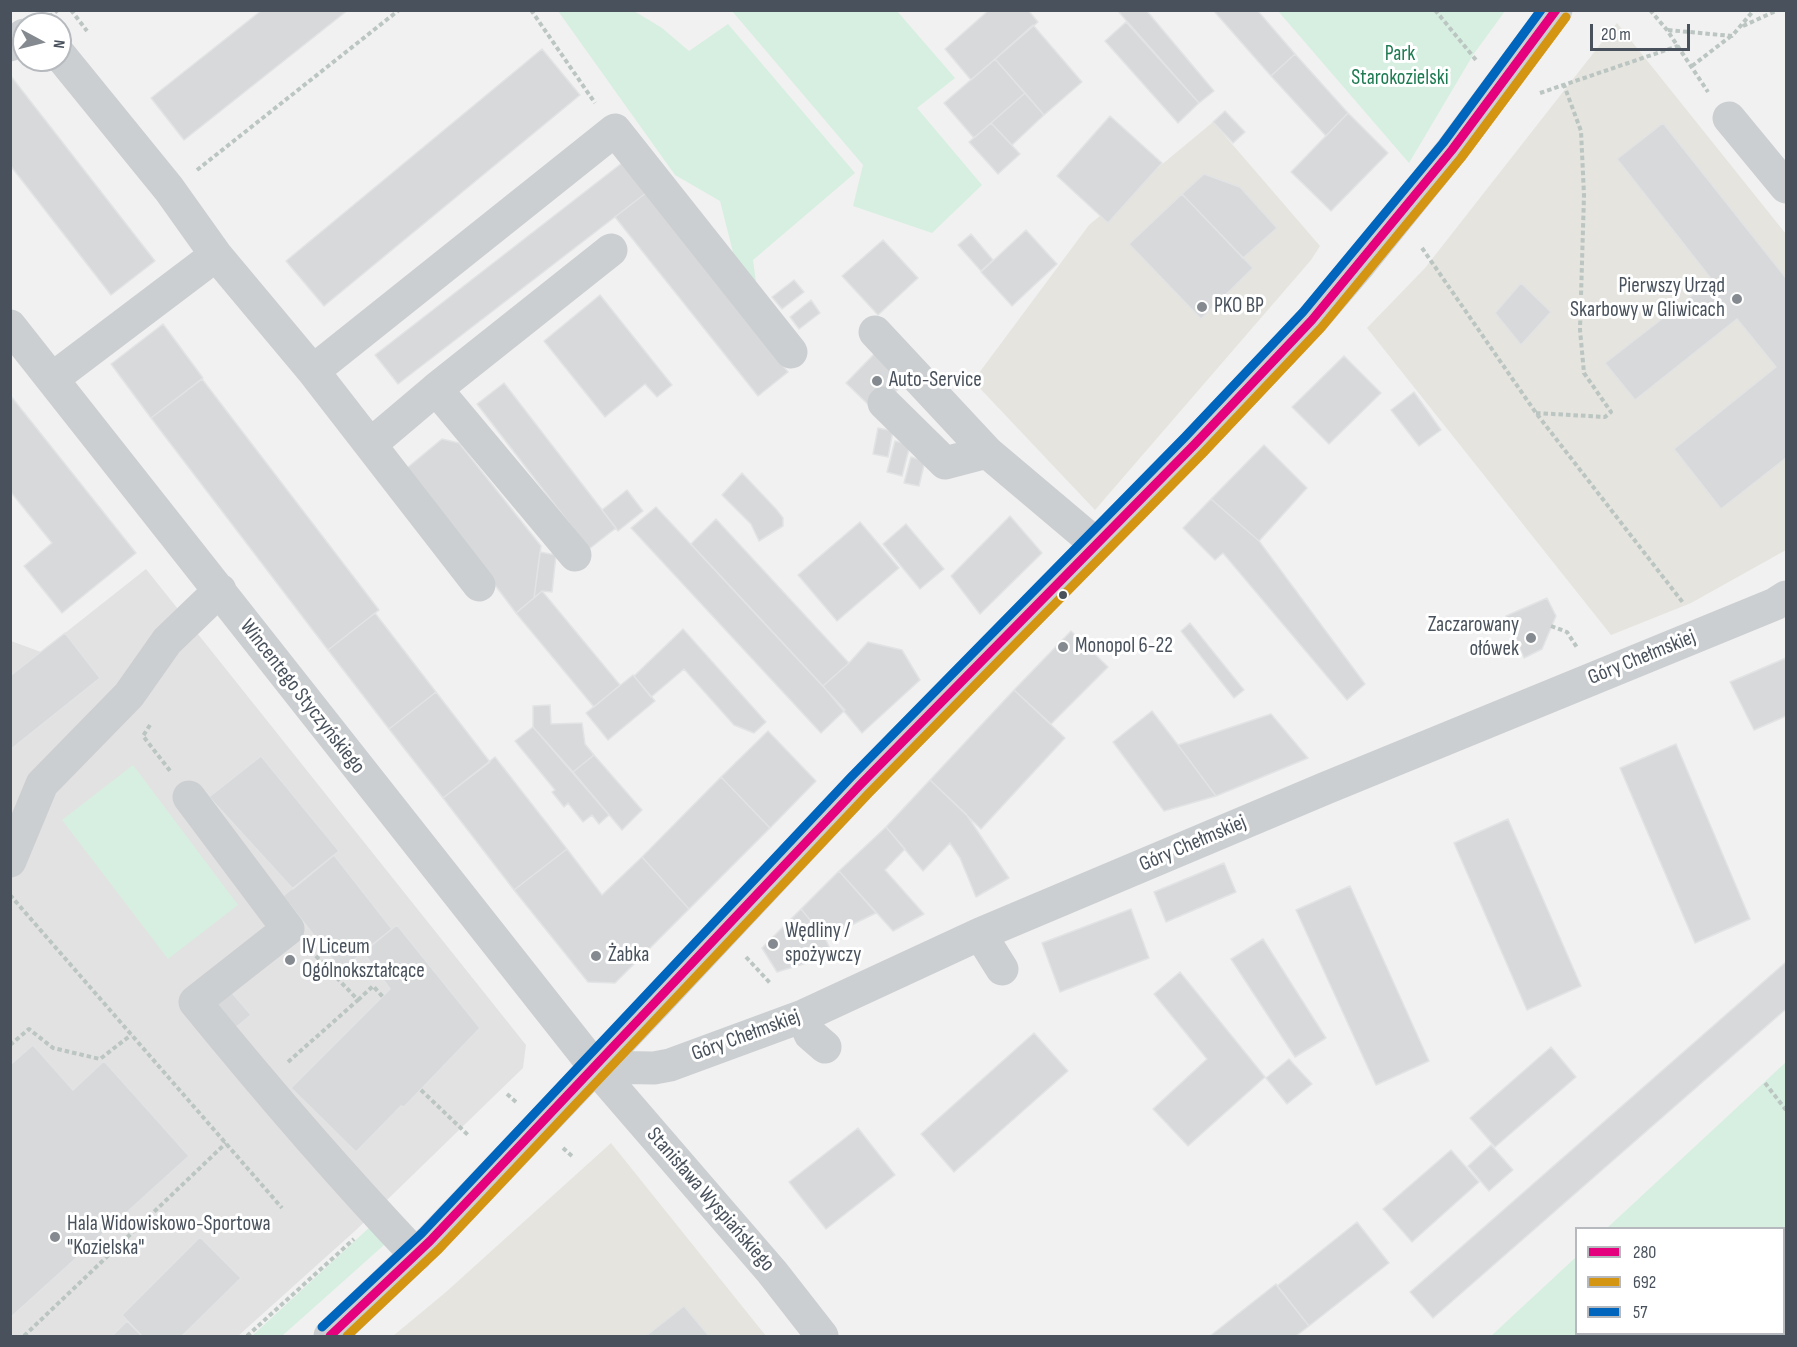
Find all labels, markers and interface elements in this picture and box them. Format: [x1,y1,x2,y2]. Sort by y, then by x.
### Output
north arrow [12,12,72,72]
scale bar [1593,12,1694,50]
text: 20 m [1601,24,1631,45]
text: N [48,39,68,49]
park label: Park Starokozielski [1351,42,1449,92]
place label: Pierwszy Urząd Skarbowy w Gliwicach [1570,274,1725,324]
marker: Pierwszy Urząd Skarbowy w Gliwicach [1730,292,1744,306]
place label: PKO BP [1214,294,1264,320]
marker: PKO BP [1195,300,1209,314]
place label: Auto-Service [889,368,982,394]
marker: Auto-Service [870,374,884,388]
unlabelled marker [1057,589,1069,601]
place label: Zaczarowany ołówek [1428,613,1519,663]
street label: Wincentego Styczyńskiego [234,615,370,779]
street label: Góry Chełmskiej [1585,625,1699,691]
marker: Zaczarowany ołówek [1524,631,1538,645]
place label: Monopol 6-22 [1075,634,1173,660]
marker: Monopol 6-22 [1056,640,1070,654]
street label: Góry Chełmskiej [1136,810,1250,878]
place label: Wędliny / spożywczy [785,919,861,969]
place label: IV Liceum Ogólnokształcące [302,935,425,985]
marker: Wędliny / spożywczy [766,937,780,951]
place label: Żabka [608,943,649,969]
marker: Żabka [589,949,603,963]
marker: IV Liceum Ogólnokształcące [283,953,297,967]
street label: Góry Chełmskiej [688,1005,804,1067]
street label: Stanisława Wyspiańskiego [641,1123,779,1277]
place label: Hala Widowiskowo-Sportowa "Kozielska" [67,1212,271,1262]
legend [1575,1227,1785,1335]
marker: Hala Widowiskowo-Sportowa "Kozielska" [48,1230,62,1244]
text: 280 [1633,1242,1656,1263]
text: 692 [1633,1272,1656,1293]
text: 57 [1633,1302,1647,1323]

